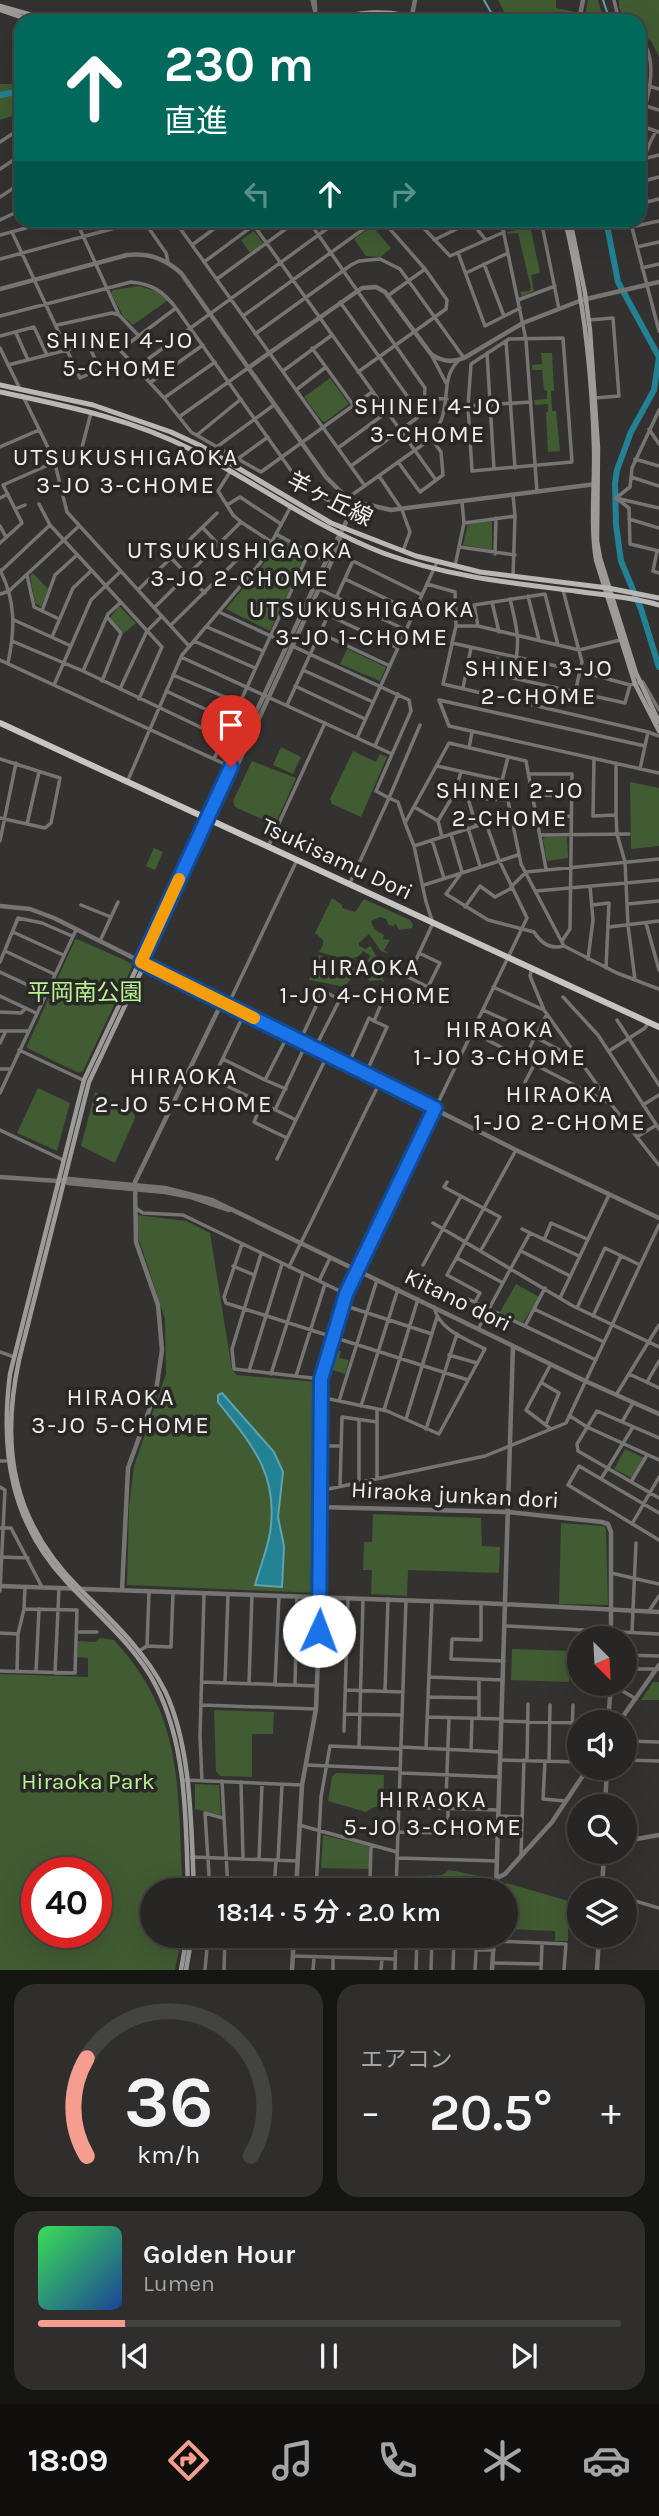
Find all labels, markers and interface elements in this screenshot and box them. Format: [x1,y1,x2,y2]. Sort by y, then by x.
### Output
text: 230 m [164,36,314,93]
icon: ahead [49,42,140,133]
text: 直進 [164,103,228,140]
icon: left [238,175,276,213]
icon: ahead [311,175,349,213]
icon: right [384,175,422,213]
district label: SHINEI 4-JO 5-CHOME [46,326,194,382]
district label: SHINEI 4-JO 3-CHOME [354,392,502,448]
district label: UTSUKUSHIGAOKA 3-JO 3-CHOME [13,443,239,499]
street label: 羊ヶ丘線 [283,466,377,532]
district label: UTSUKUSHIGAOKA 3-JO 2-CHOME [127,536,353,592]
district label: UTSUKUSHIGAOKA 3-JO 1-CHOME [249,595,475,651]
district label: SHINEI 3-JO 2-CHOME [464,654,614,710]
pin [201,695,261,767]
icon: arrive [212,706,250,744]
district label: SHINEI 2-JO 2-CHOME [435,776,585,832]
street label: Tsukisamu Dori [257,812,417,906]
district label: HIRAOKA 1-JO 4-CHOME [280,953,452,1009]
park label: 平岡南公園 [28,979,143,1006]
district label: HIRAOKA 1-JO 3-CHOME [413,1015,587,1071]
district label: HIRAOKA 2-JO 5-CHOME [94,1062,274,1118]
district label: HIRAOKA 1-JO 2-CHOME [473,1080,647,1136]
street label: Kitano dori [400,1263,516,1337]
district label: HIRAOKA 3-JO 5-CHOME [31,1383,211,1439]
street label: Hiraoka junkan dori [350,1476,560,1514]
position arrow [282,1594,356,1668]
north arrow [567,1626,637,1696]
map controls [567,1626,637,1948]
button: sound [567,1710,637,1780]
park label: Hiraoka Park [21,1768,155,1795]
district label: HIRAOKA 5-JO 3-CHOME [343,1785,523,1841]
button: search [567,1794,637,1864]
speed limit sign: 40 [21,1857,112,1948]
button: layers [567,1878,637,1948]
text: 18:14 · 5 分 · 2.0 km [217,1897,441,1928]
text: エアコン [361,2046,453,2073]
text: 36 [124,2060,213,2145]
text: 20.5° [429,2082,553,2143]
text: − [361,2090,380,2135]
text: + [601,2090,621,2135]
text: km/h [137,2140,200,2169]
text: Golden Hour [143,2239,295,2270]
text: Lumen [143,2270,215,2297]
icon: previous [116,2337,154,2375]
icon: pause [310,2337,348,2375]
icon: next [505,2337,543,2375]
icon: directions [164,2436,213,2485]
icon: music [268,2436,317,2485]
icon: phone [373,2436,422,2485]
icon: climate [478,2436,527,2485]
icon: car [582,2436,631,2485]
text: 18:09 [28,2442,108,2479]

